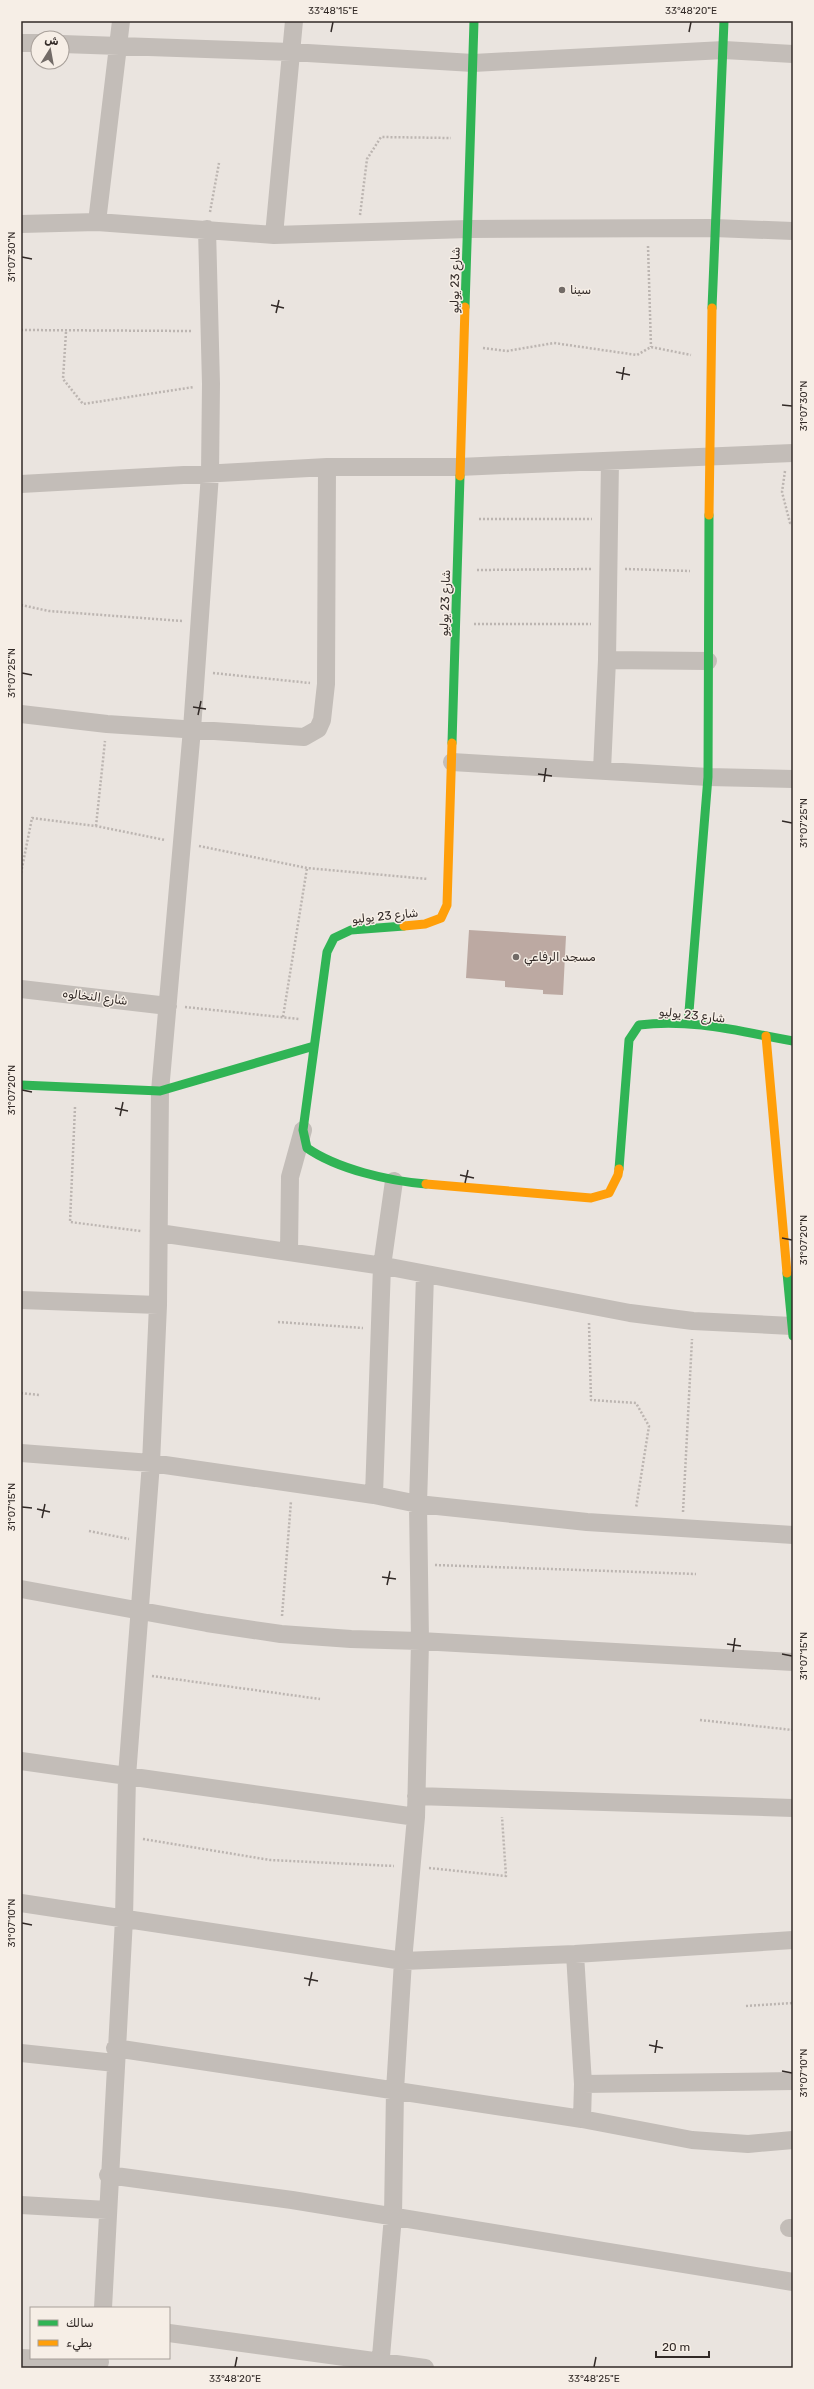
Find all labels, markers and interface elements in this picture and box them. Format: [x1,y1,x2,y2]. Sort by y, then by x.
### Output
text: 33°48'15"E [308,5,358,17]
text: 33°48'20"E [665,5,717,17]
north arrow [30,30,70,70]
text: ش [44,33,60,48]
text: 31°07'30"N [6,232,18,282]
street label: شارع 23 يوليو [447,246,465,314]
place label: سينا [570,283,591,297]
marker: سينا [557,285,567,295]
text: 31°07'30"N [798,381,810,431]
street label: شارع 23 يوليو [437,569,455,637]
text: 31°07'25"N [6,648,18,698]
text: 31°07'25"N [798,798,810,848]
street label: شارع 23 يوليو [351,906,419,928]
place label: مسجد الرفاعي [524,950,596,966]
marker: مسجد الرفاعي [511,952,521,962]
street label: شارع النخالوه [61,986,128,1010]
street label: شارع 23 يوليو [658,1005,726,1027]
text: 31°07'20"N [6,1065,18,1115]
text: 31°07'20"N [798,1215,810,1265]
text: 31°07'15"N [6,1483,18,1531]
text: 31°07'15"N [798,1632,810,1680]
text: 31°07'10"N [6,1898,18,1947]
text: 31°07'10"N [798,2048,810,2097]
legend [30,2307,170,2359]
text: سالك [66,2316,94,2330]
scale bar [656,2333,709,2359]
text: بطيء [66,2336,92,2352]
text: 20 m [662,2340,690,2354]
text: 33°48'20"E [209,2373,261,2385]
text: 33°48'25"E [568,2373,620,2385]

